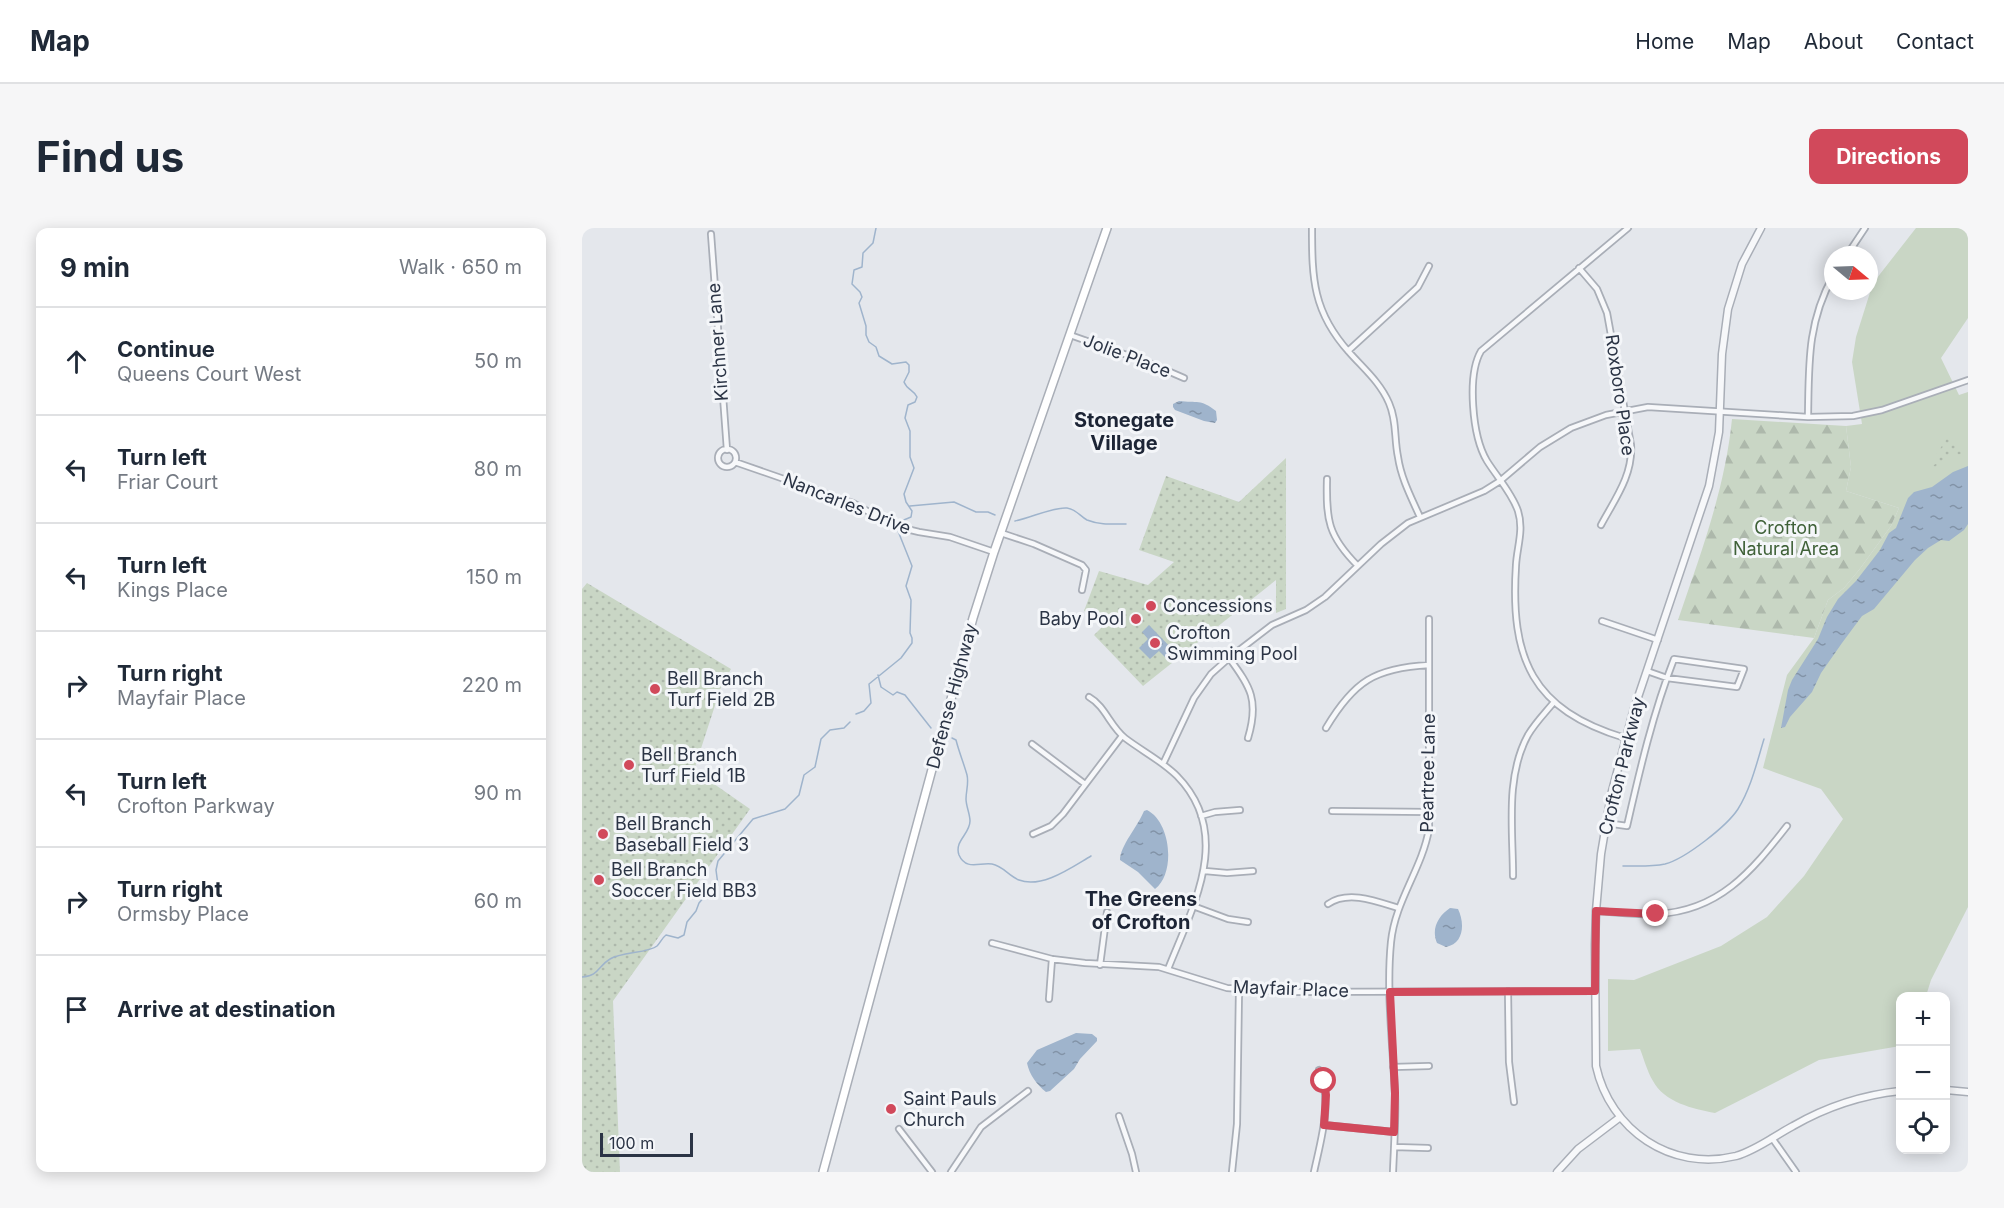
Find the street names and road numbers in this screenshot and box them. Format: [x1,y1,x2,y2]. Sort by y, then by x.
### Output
street label: Kirchner Lane [703,282,732,402]
street label: Jolie Place [1080,329,1174,382]
street label: Roxboro Place [1602,333,1639,457]
street label: Nancarles Drive [780,468,914,539]
street label: Defense Highway [922,621,981,771]
street label: Crofton Parkway [1594,694,1649,837]
street label: Peartree Lane [1416,713,1439,833]
street label: Mayfair Place [1233,976,1349,1001]

